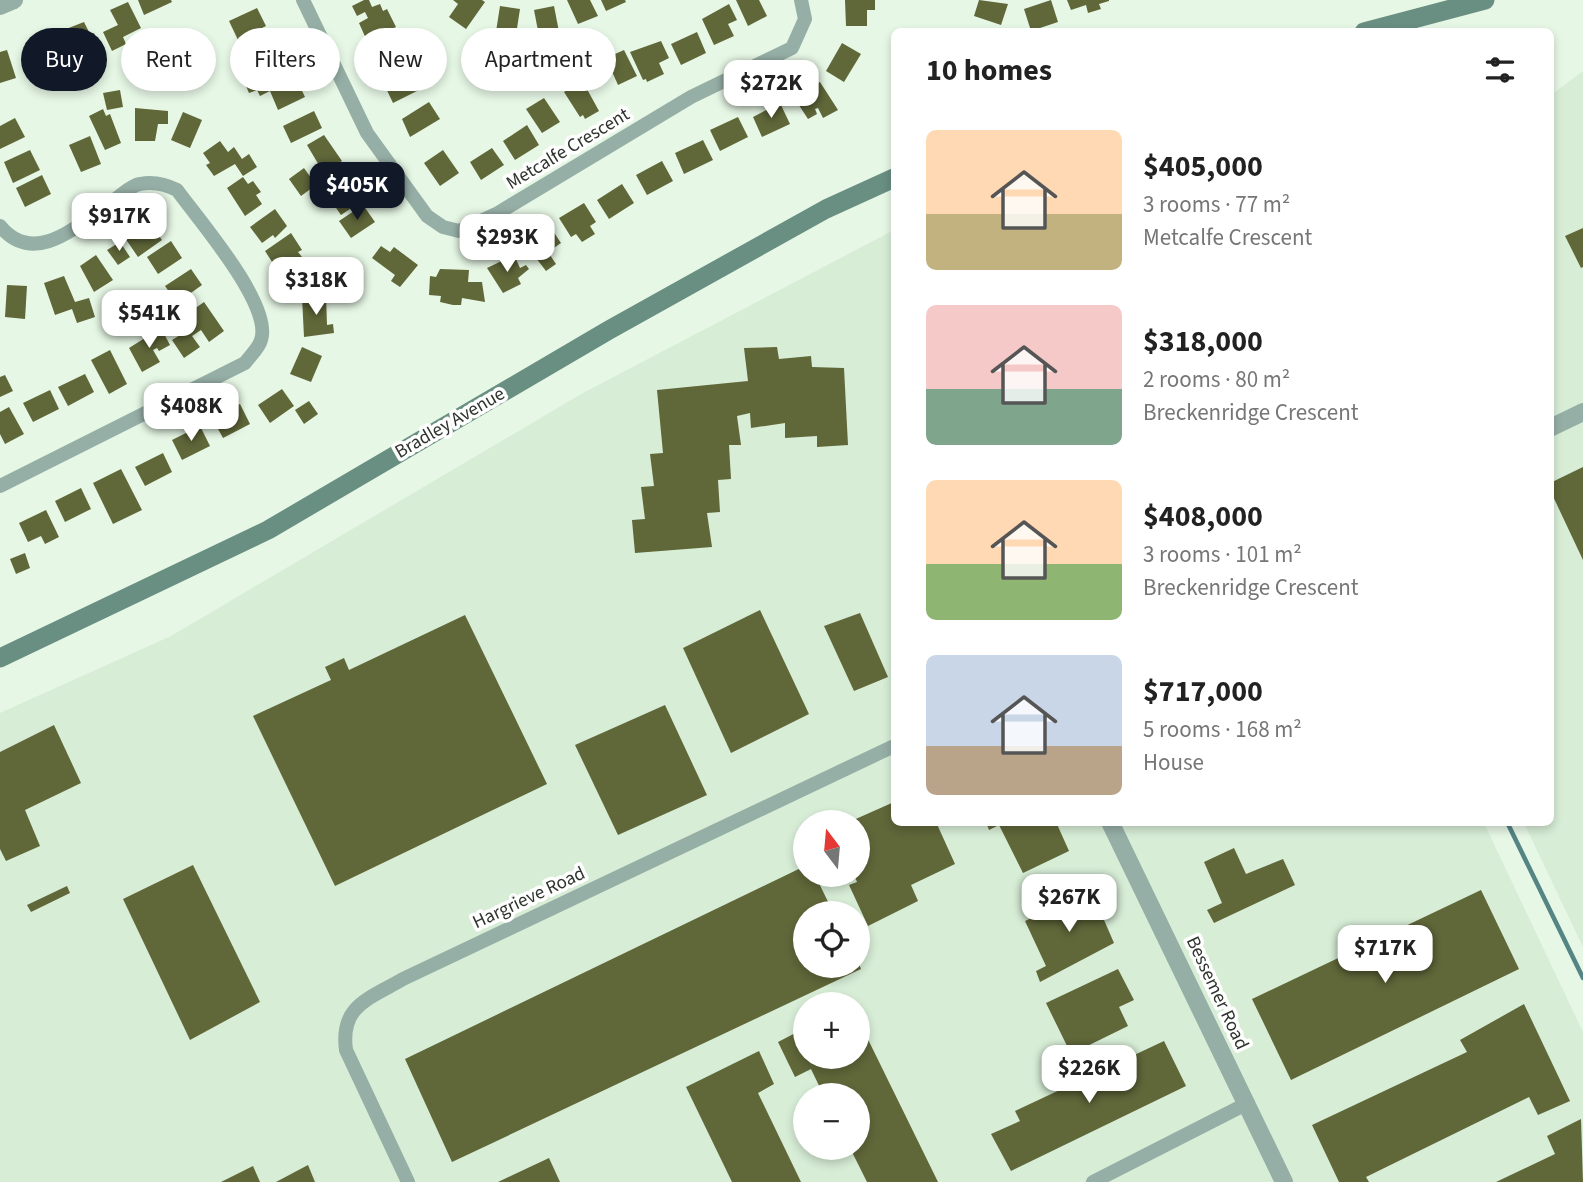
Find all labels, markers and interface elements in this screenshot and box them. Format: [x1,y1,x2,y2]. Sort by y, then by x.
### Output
chip: Buy [21,28,107,91]
chip: Rent [121,28,216,91]
chip: Filters [230,28,340,91]
chip: New [354,28,447,91]
chip: Apartment [461,28,616,91]
text: 10 homes [926,49,1052,92]
icon: filters [1481,51,1519,89]
pin: $272K [722,60,820,120]
text: $272K [740,66,802,99]
street label: Metcalfe Crescent [501,101,635,197]
text: $405,000 [1143,145,1263,188]
icon: home [982,158,1066,242]
pin: $405K [308,162,406,222]
text: $405K [326,168,388,201]
text: 3 rooms · 77 m² [1143,188,1290,221]
pin: $917K [70,194,168,253]
text: $917K [88,199,150,232]
pin: $293K [458,215,556,274]
text: $293K [476,220,538,253]
text: Metcalfe Crescent [1143,221,1312,254]
pin: $318K [267,258,365,317]
text: $318K [285,263,347,296]
pin: $541K [100,290,198,350]
text: $541K [118,296,180,329]
text: $318,000 [1143,320,1263,363]
icon: home [982,333,1066,417]
text: 2 rooms · 80 m² [1143,363,1290,396]
street label: Bradley Avenue [390,381,510,465]
pin: $408K [142,384,240,443]
text: $408K [160,389,222,422]
text: Breckenridge Crescent [1143,396,1359,429]
text: $408,000 [1143,495,1263,538]
icon: home [982,508,1066,592]
text: 3 rooms · 101 m² [1143,538,1302,571]
text: Breckenridge Crescent [1143,571,1359,604]
text: $717,000 [1143,670,1263,713]
icon: home [982,683,1066,767]
text: 5 rooms · 168 m² [1143,713,1302,746]
text: House [1143,746,1204,779]
north arrow [793,810,870,887]
map controls [793,810,870,1160]
street label: Hargrieve Road [468,860,590,936]
pin: $267K [1020,874,1118,934]
text: $267K [1038,880,1100,913]
button: locate [793,901,870,978]
pin: $717K [1336,926,1434,985]
text: $717K [1354,931,1416,964]
street label: Bessemer Road [1179,932,1255,1054]
button: + [793,992,870,1069]
pin: $226K [1040,1046,1138,1105]
text: $226K [1058,1051,1120,1084]
button: − [793,1083,870,1160]

